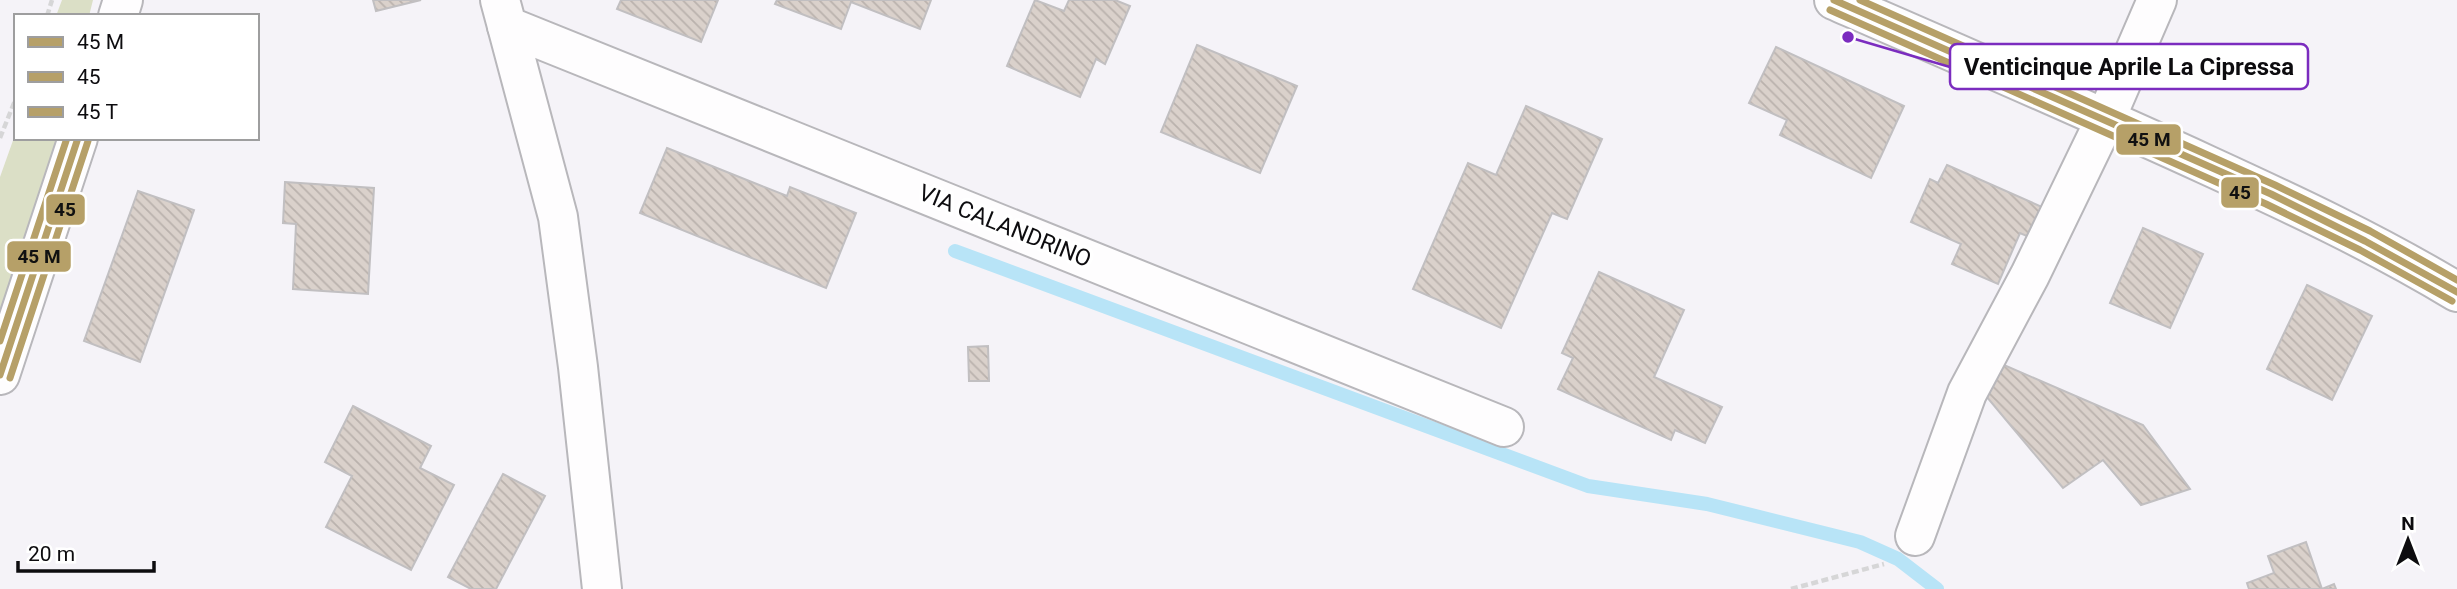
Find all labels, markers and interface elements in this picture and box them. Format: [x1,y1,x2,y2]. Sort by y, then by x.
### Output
legend [14,14,259,140]
text: 45 M [77,30,124,54]
callout: Venticinque Aprile La Cipressa [1950,44,2308,89]
text: Venticinque Aprile La Cipressa [1964,53,2294,81]
text: 45 [77,65,101,89]
text: 45 T [77,100,118,124]
line badge: 45 M [2115,123,2182,156]
text: 45 M [2127,128,2171,151]
line badge: 45 [2220,176,2260,209]
street label: VIA CALANDRINO [915,179,1095,273]
text: 45 [2229,181,2251,204]
line badge: 45 [45,193,86,226]
text: 45 [54,198,76,221]
line badge: 45 M [6,240,72,273]
text: 45 M [17,245,61,268]
north arrow [2373,505,2443,575]
text: N [2401,512,2415,535]
scale bar [18,530,154,574]
text: 20 m [28,542,75,566]

